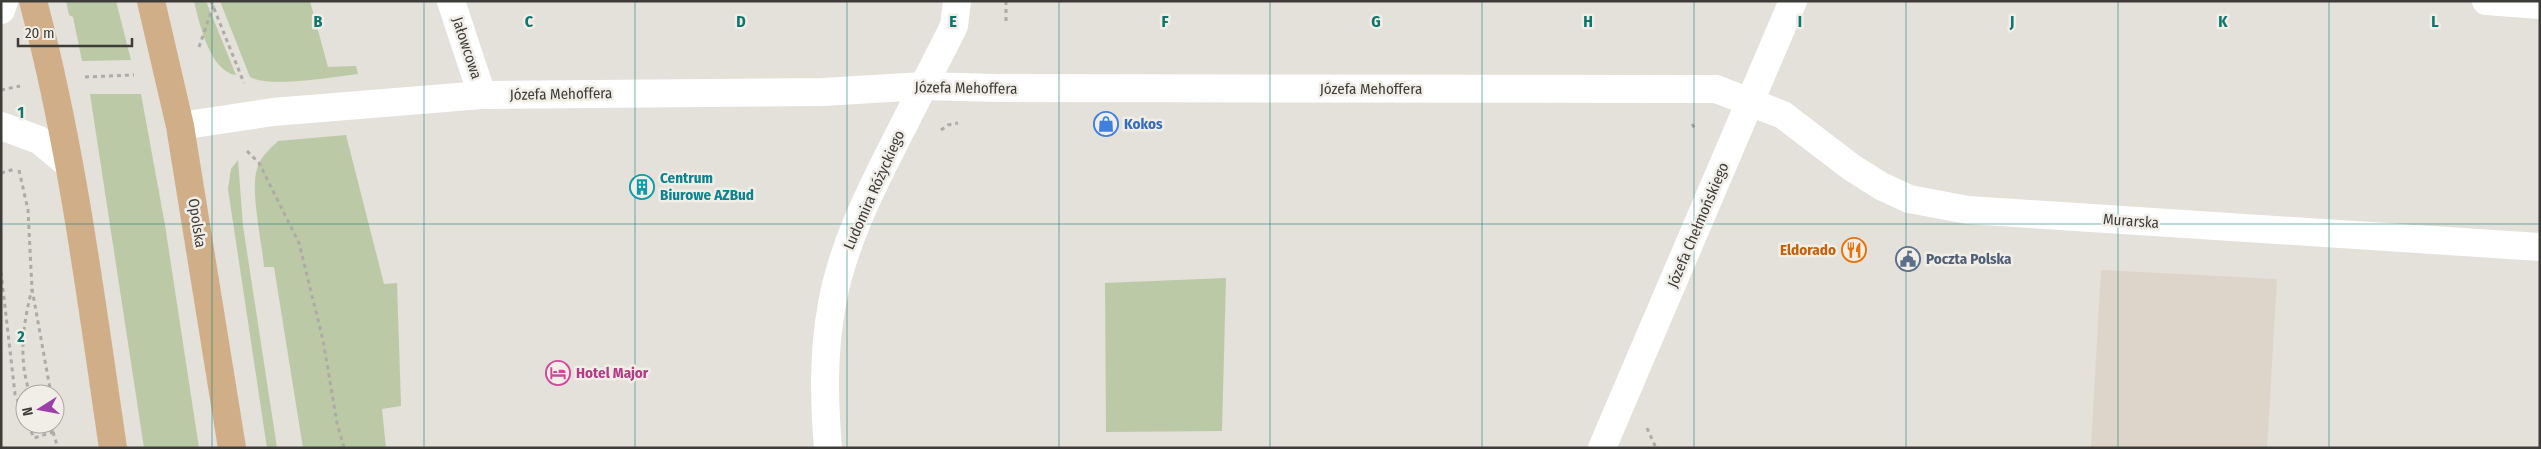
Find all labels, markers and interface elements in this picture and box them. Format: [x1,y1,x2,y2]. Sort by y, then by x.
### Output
text: B [314,12,323,31]
text: C [525,12,534,31]
text: D [736,12,746,31]
text: E [949,12,957,31]
text: F [1161,12,1169,31]
text: G [1371,12,1381,31]
text: H [1583,12,1593,31]
text: I [1798,12,1802,31]
text: J [2009,12,2014,31]
text: K [2218,12,2228,31]
text: L [2431,12,2439,31]
scale bar [18,15,131,47]
street label: Jałowcowa [449,15,485,81]
text: 20 m [25,24,55,42]
street label: Józefa Mehoffera [914,78,1018,98]
street label: Józefa Mehoffera [1320,80,1422,98]
street label: Józefa Mehoffera [509,84,613,104]
text: 1 [18,103,24,122]
shop icon: Kokos [1093,111,1119,137]
place label: Kokos [1124,115,1163,133]
street label: Ludomira Różyckiego [840,127,908,252]
street label: Józefa Chełmońskiego [1664,160,1733,290]
place label: Centrum Biurowe AZBud [660,169,754,204]
building icon: Centrum Biurowe AZBud [629,174,655,200]
street label: Opolska [184,197,210,249]
street label: Murarska [2102,210,2160,232]
restaurant icon: Eldorado [1841,237,1867,263]
place label: Eldorado [1780,241,1836,259]
public building icon: Poczta Polska [1895,246,1921,272]
place label: Poczta Polska [1926,250,2012,268]
text: 2 [16,327,25,346]
hotel icon: Hotel Major [545,360,571,386]
place label: Hotel Major [576,364,649,382]
north arrow [15,384,65,434]
text: N [19,406,37,417]

